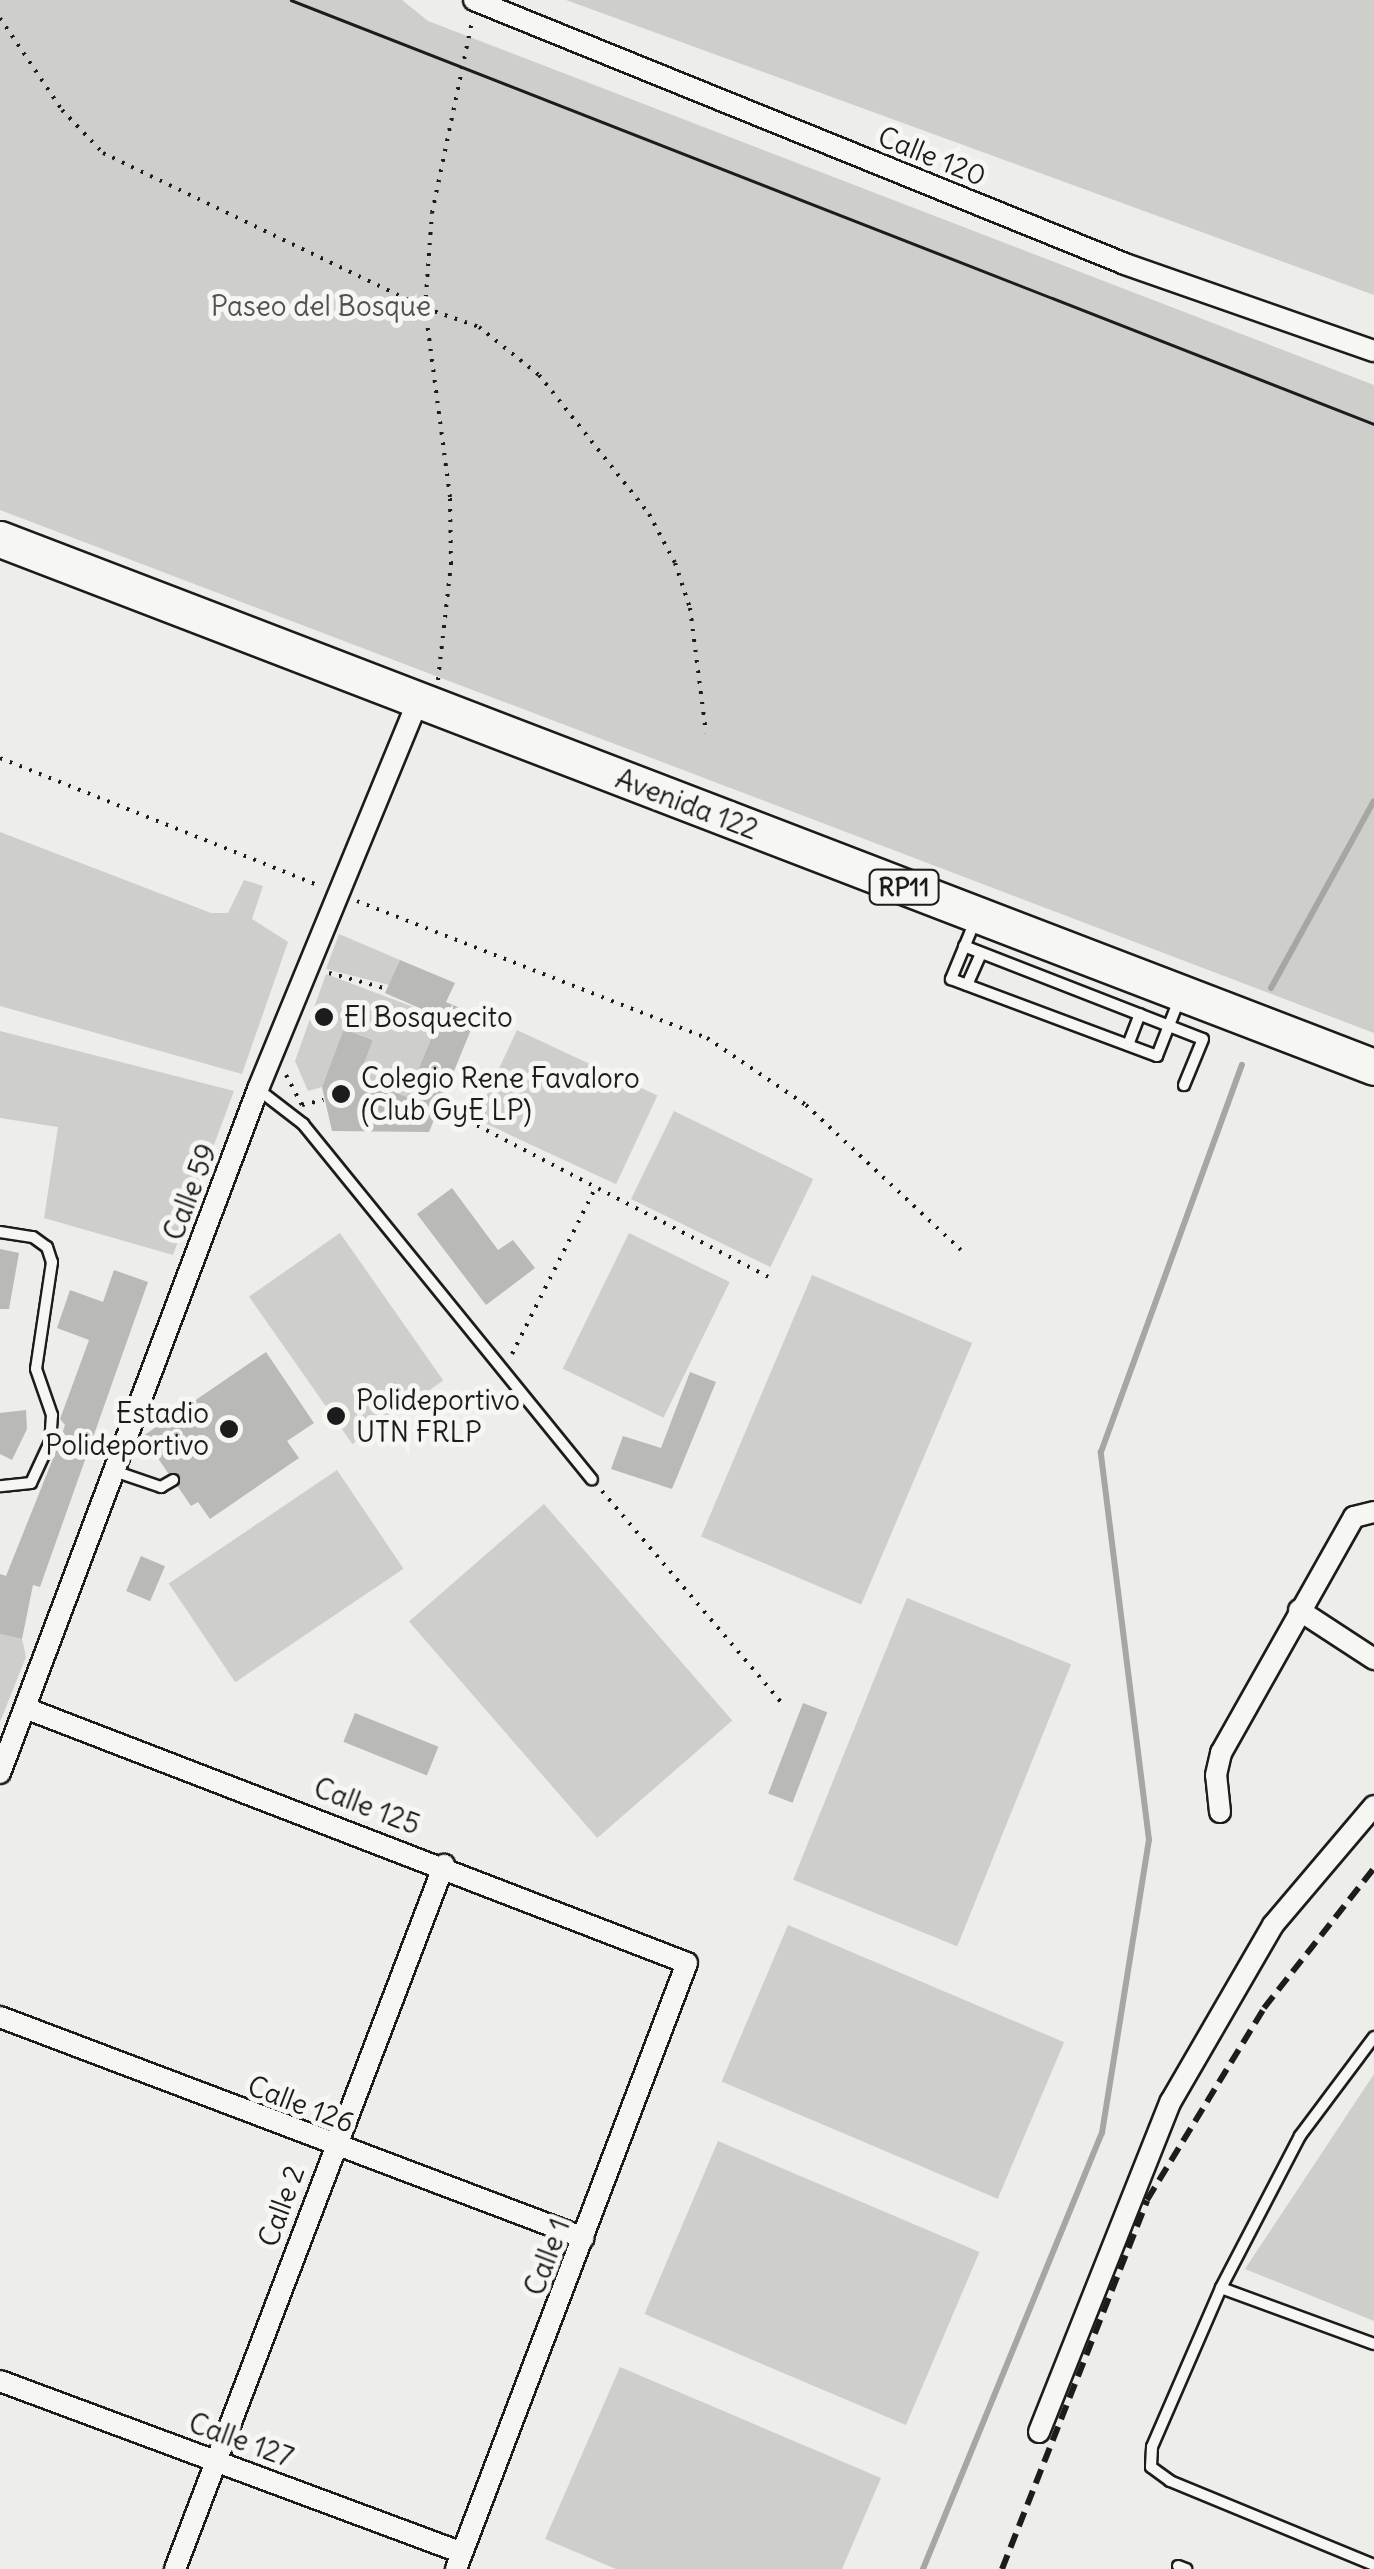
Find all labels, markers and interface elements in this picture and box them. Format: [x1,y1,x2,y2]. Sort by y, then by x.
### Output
street label: Calle 120 [873,119,991,193]
park label: Paseo del Bosque [211,289,431,323]
street label: Avenida 122 [611,761,763,847]
road number: RP11 [866,867,942,907]
place label: El Bosquecito [344,1000,513,1034]
marker: El Bosquecito [313,1006,335,1028]
place label: Colegio Rene Favaloro (Club GyE LP) [361,1061,640,1127]
marker: Colegio Rene Favaloro (Club GyE LP) [330,1083,352,1105]
street label: Calle 59 [156,1139,224,1245]
place label: Polideportivo UTN FRLP [356,1383,520,1449]
place label: Estadio Polideportivo [45,1396,209,1462]
marker: Polideportivo UTN FRLP [325,1405,347,1427]
marker: Estadio Polideportivo [218,1418,240,1440]
street label: Calle 125 [309,1770,425,1842]
street label: Calle 126 [243,2068,359,2140]
street label: Calle 2 [251,2161,311,2251]
street label: Calle 1 [517,2214,577,2300]
street label: Calle 127 [184,2406,298,2474]

